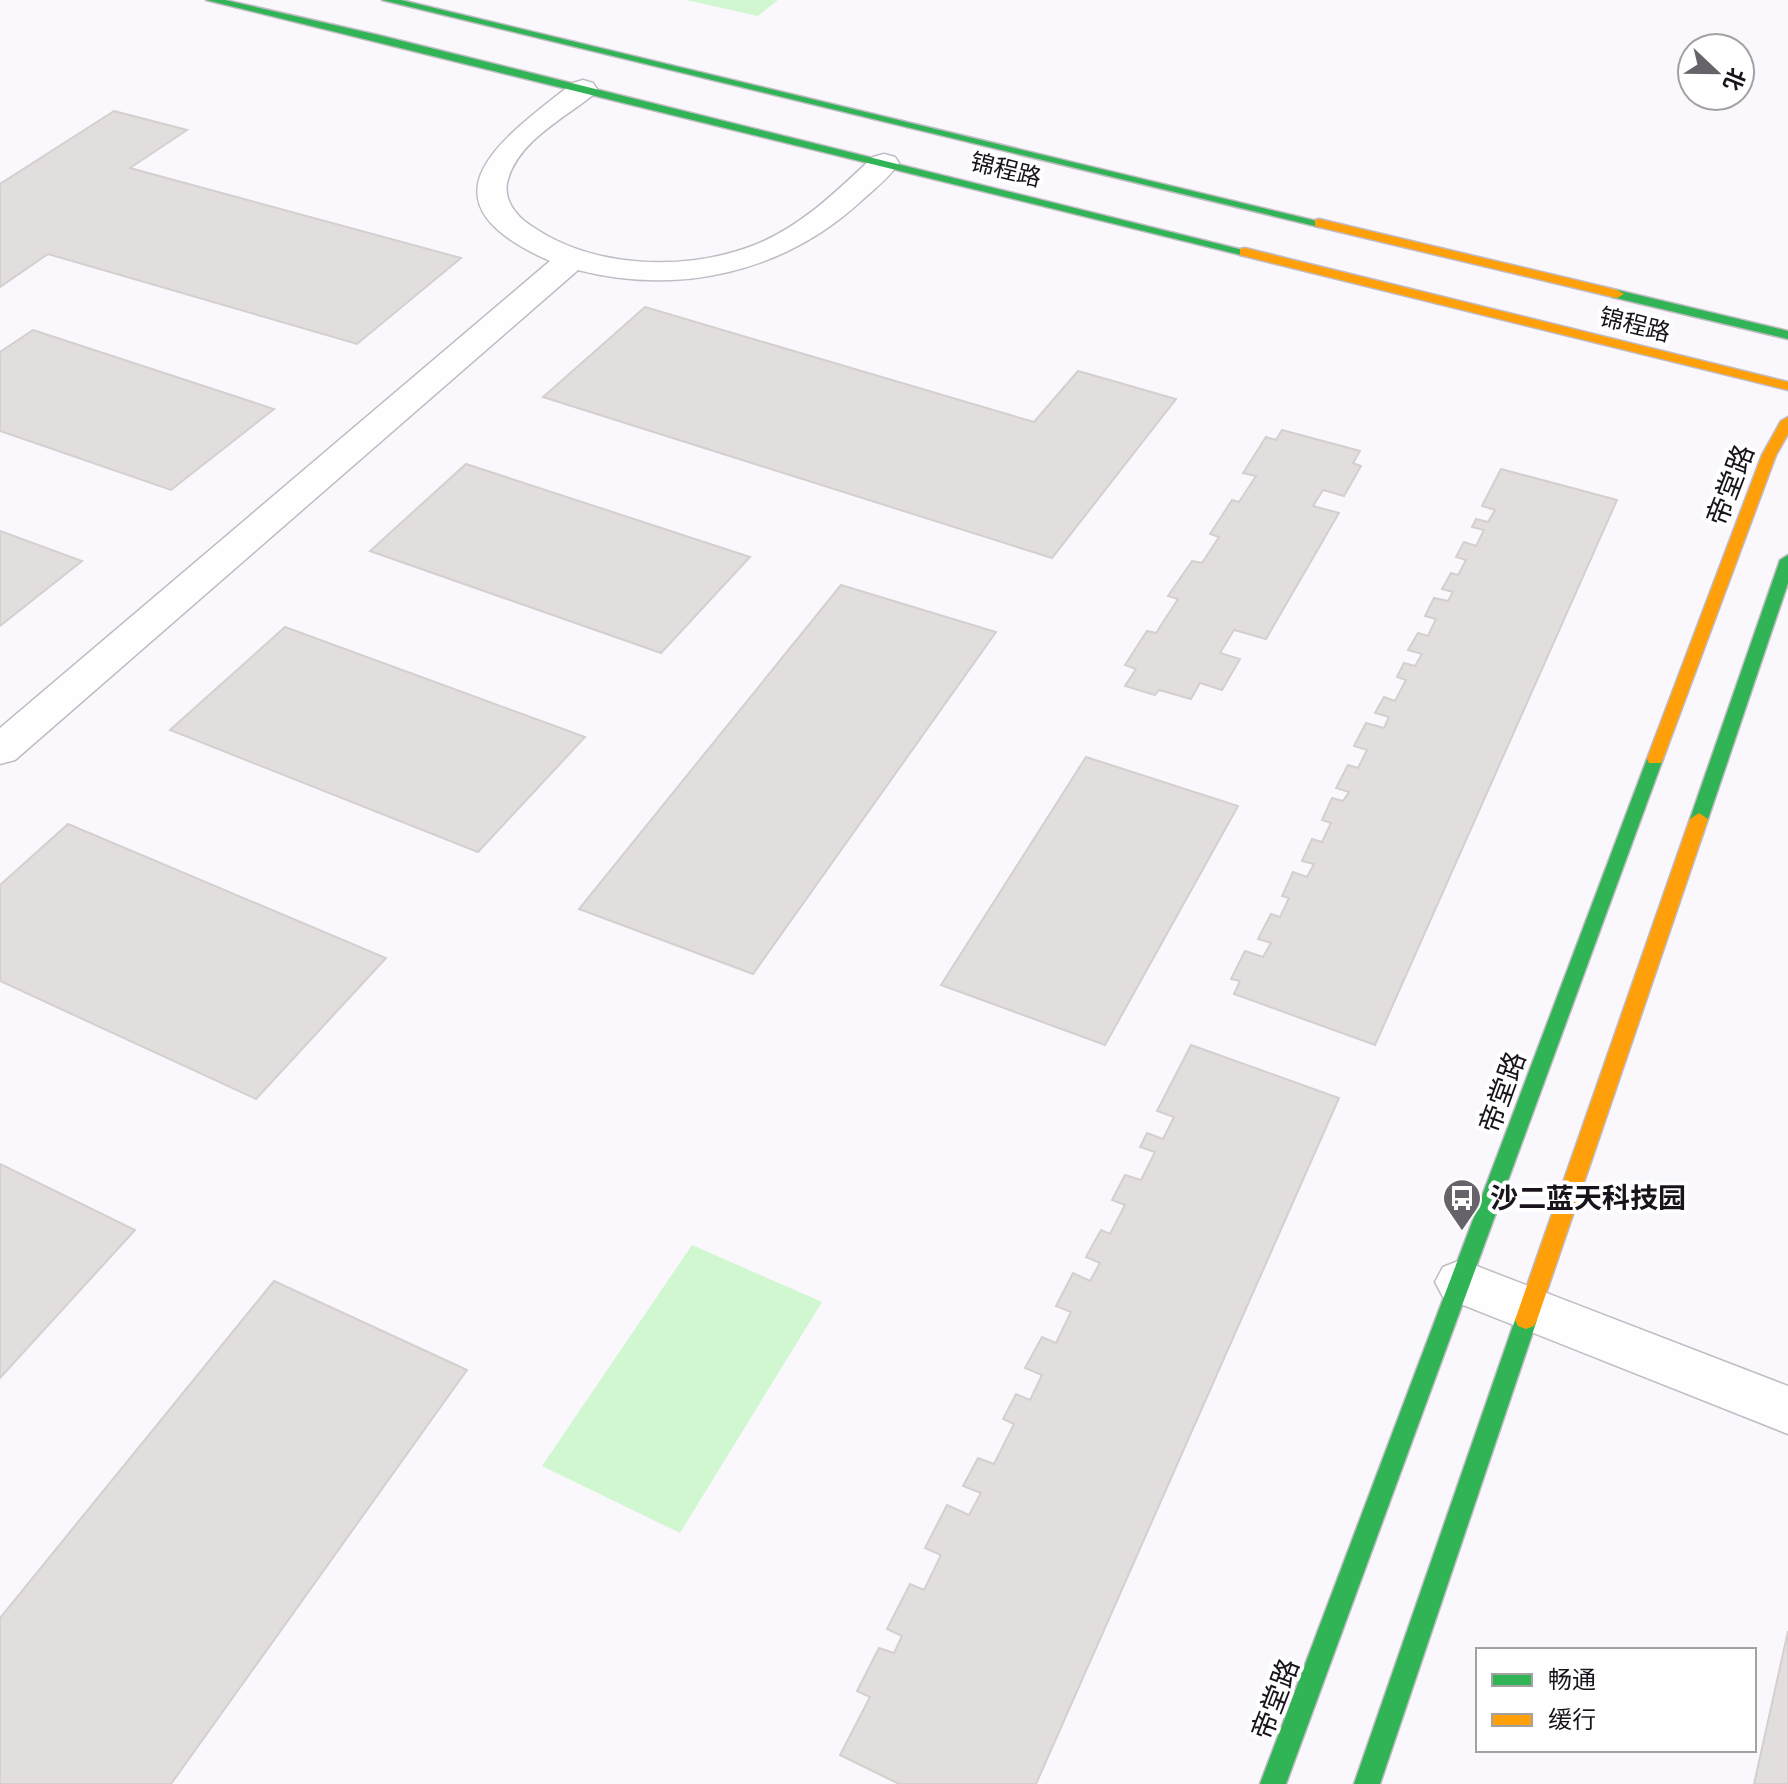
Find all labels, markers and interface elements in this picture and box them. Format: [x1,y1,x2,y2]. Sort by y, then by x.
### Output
north arrow [1676,32,1756,112]
text: 北 [1717,64,1753,95]
street label: 锦程路 [967,145,1045,193]
street label: 锦程路 [1596,300,1674,348]
street label: 帝堂路 [1697,439,1763,531]
street label: 帝堂路 [1470,1046,1534,1138]
bus stop icon: 沙二蓝天科技园 [1441,1177,1483,1232]
place label: 沙二蓝天科技园 [1490,1179,1686,1217]
legend [1476,1648,1756,1752]
street label: 帝堂路 [1242,1653,1308,1745]
text: 畅通 [1548,1663,1596,1695]
text: 缓行 [1548,1703,1596,1735]

